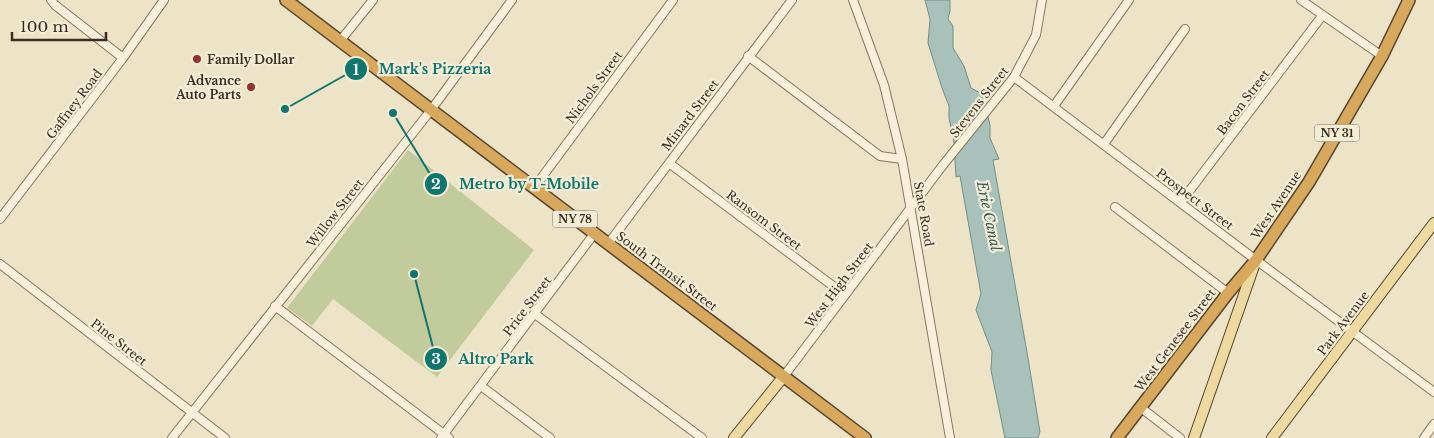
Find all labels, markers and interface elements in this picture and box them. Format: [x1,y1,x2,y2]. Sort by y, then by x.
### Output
scale bar [12,10,106,42]
text: 100 m [20,17,69,36]
street label: Nichols Street [563,47,626,126]
place label: Family Dollar [207,52,294,67]
marker: Family Dollar [191,53,203,65]
callout: Mark's Pizzeria [344,55,501,84]
text: 1 [353,60,360,79]
text: Mark's Pizzeria [379,60,491,78]
street label: Stevens Street [947,63,1012,141]
street label: Gaffney Road [43,66,105,142]
street label: Bacon Street [1214,66,1273,138]
place label: Advance Auto Parts [175,73,241,102]
street label: Minard Street [658,76,722,154]
marker: Advance Auto Parts [245,81,257,93]
road number: NY 31 [1314,125,1360,142]
street label: Prospect Street [1153,165,1237,233]
street label: West Avenue [1247,168,1304,243]
callout: Metro by T-Mobile [424,169,610,198]
text: 2 [431,174,441,193]
street label: Willow Street [303,175,367,251]
text: Metro by T-Mobile [459,175,599,193]
water label: Erie Canal [973,178,1005,253]
street label: State Road [911,180,937,248]
street label: Ransom Street [724,187,805,253]
road number: NY 78 [552,210,598,228]
street label: South Transit Street [614,228,721,314]
street label: West High Street [801,239,876,332]
street label: Price Street [500,273,555,339]
street label: West Genesee Street [1131,285,1219,395]
street label: Park Avenue [1314,288,1372,358]
street label: Pine Street [88,315,150,369]
callout: Altro Park [423,345,544,374]
text: 3 [431,349,441,368]
text: Altro Park [457,350,535,368]

